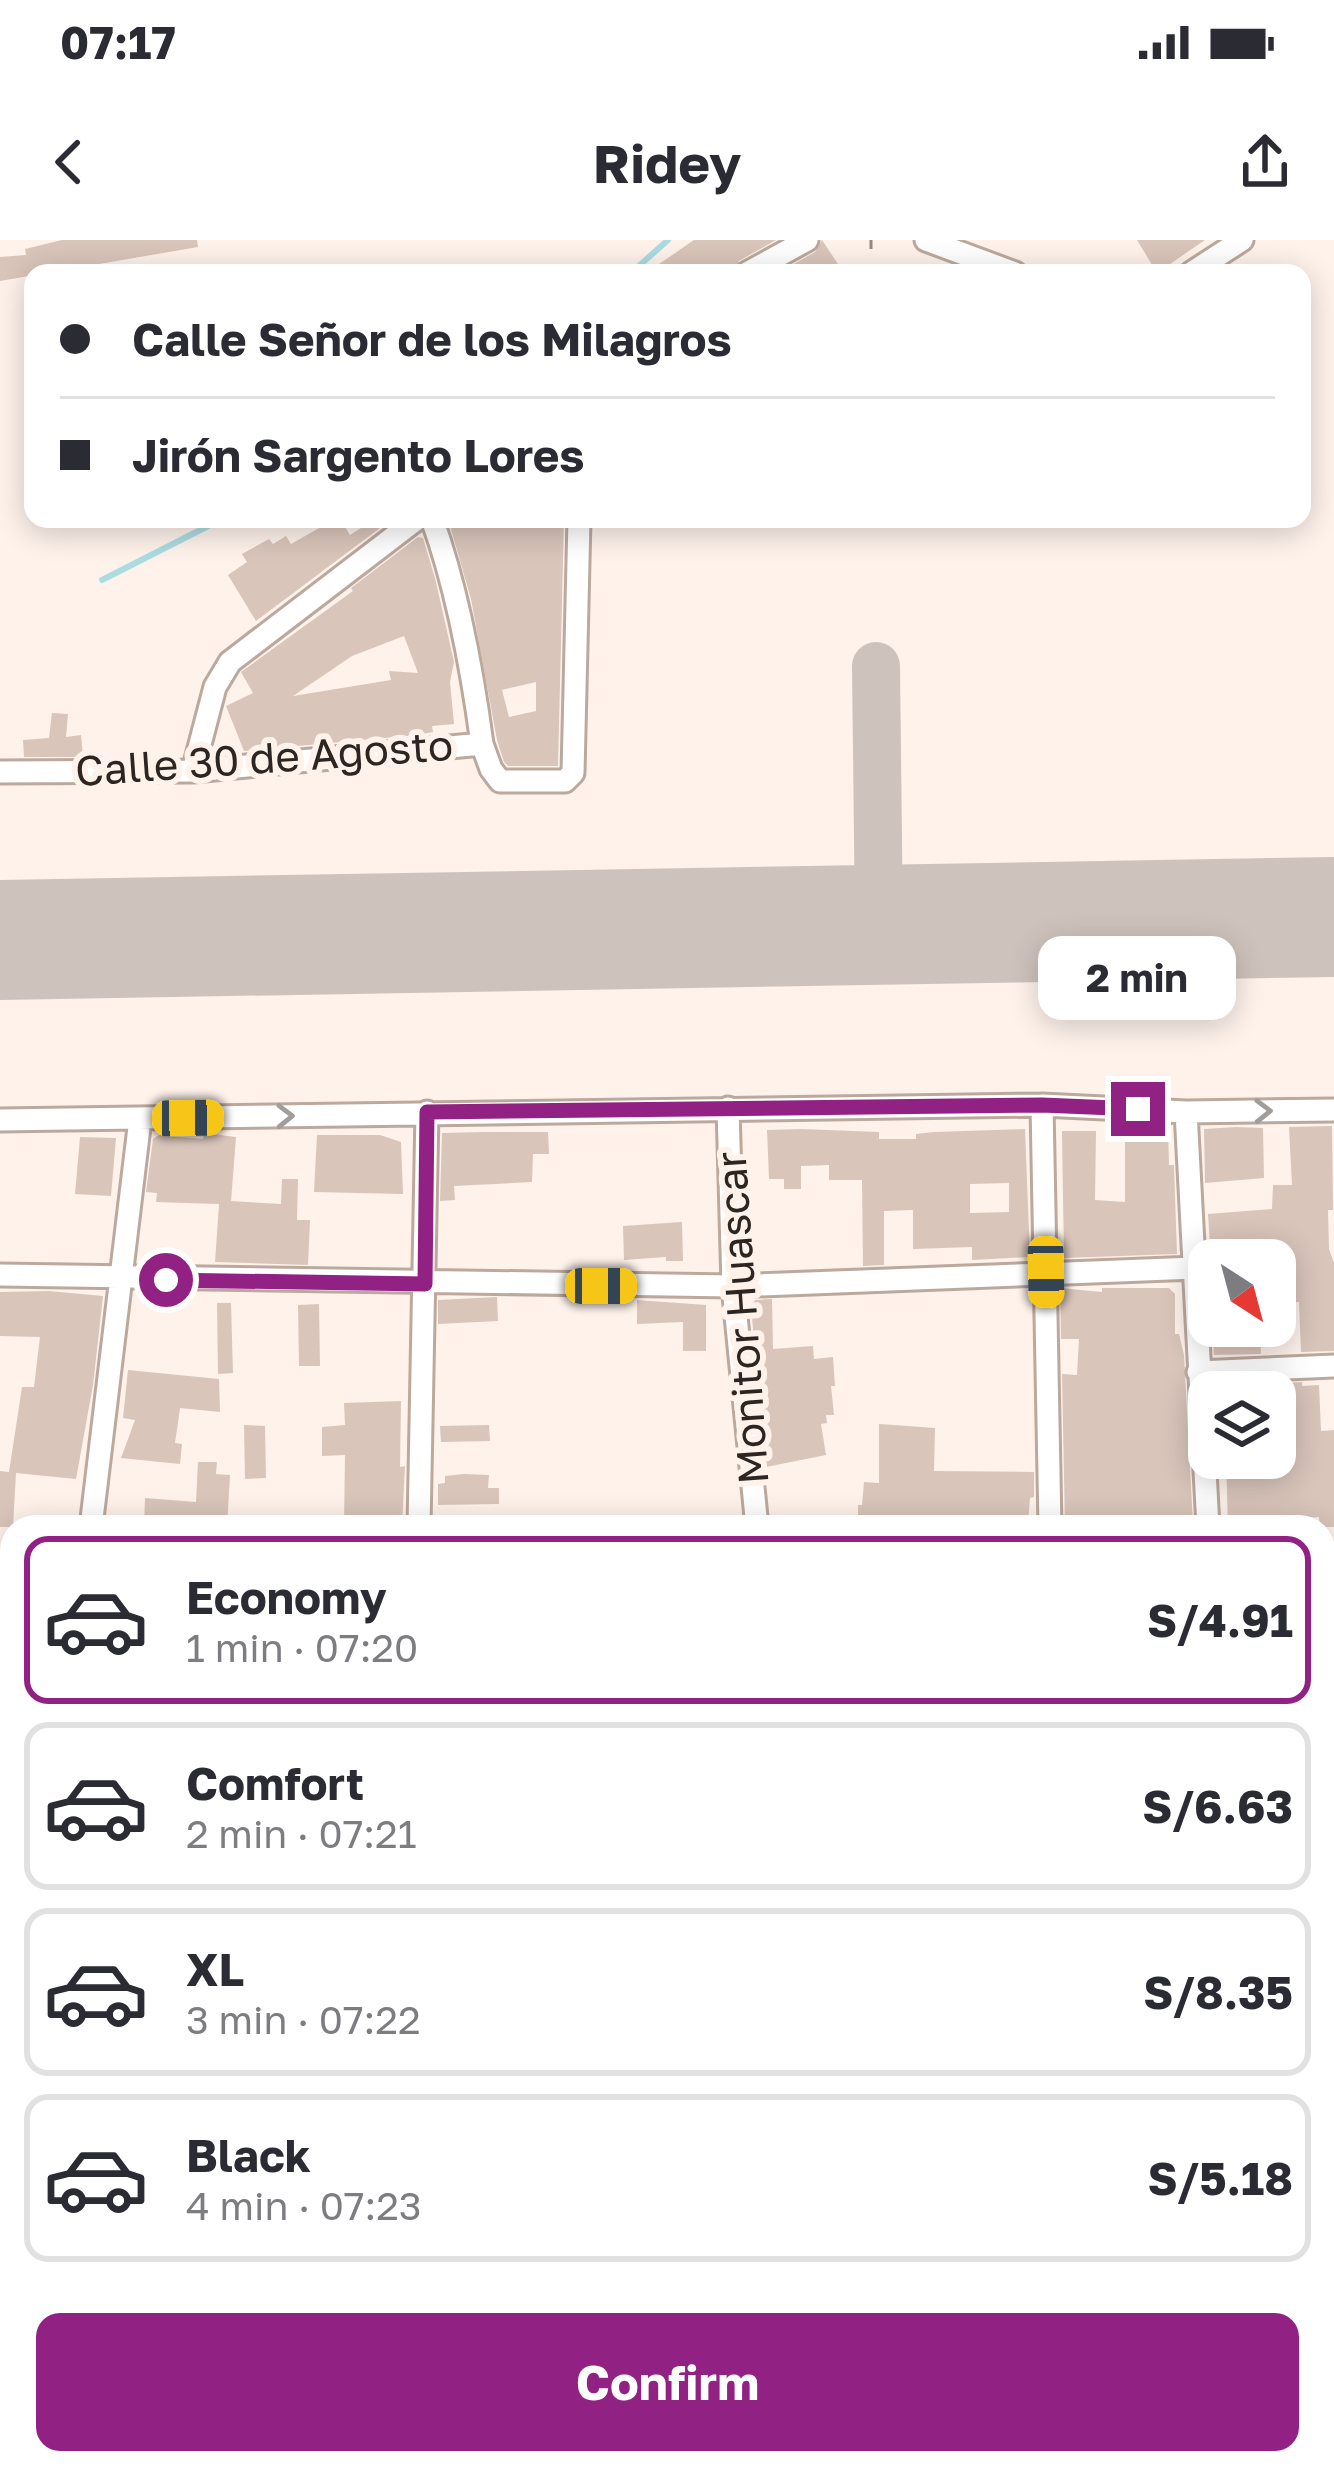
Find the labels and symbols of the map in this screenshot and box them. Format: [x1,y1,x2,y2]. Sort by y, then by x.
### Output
street label: Calle 30 de Agosto [73,719,454,795]
callout: 2 min [1039,935,1237,1019]
route end [1111,1082,1165,1136]
one-way arrow [1255,1098,1273,1124]
car [152,1099,224,1137]
one-way arrow [276,1103,295,1129]
street label: Monitor Huascar [704,1150,778,1486]
car [1027,1236,1065,1308]
north arrow [1188,1239,1296,1347]
route start [139,1253,193,1307]
car [565,1268,637,1304]

